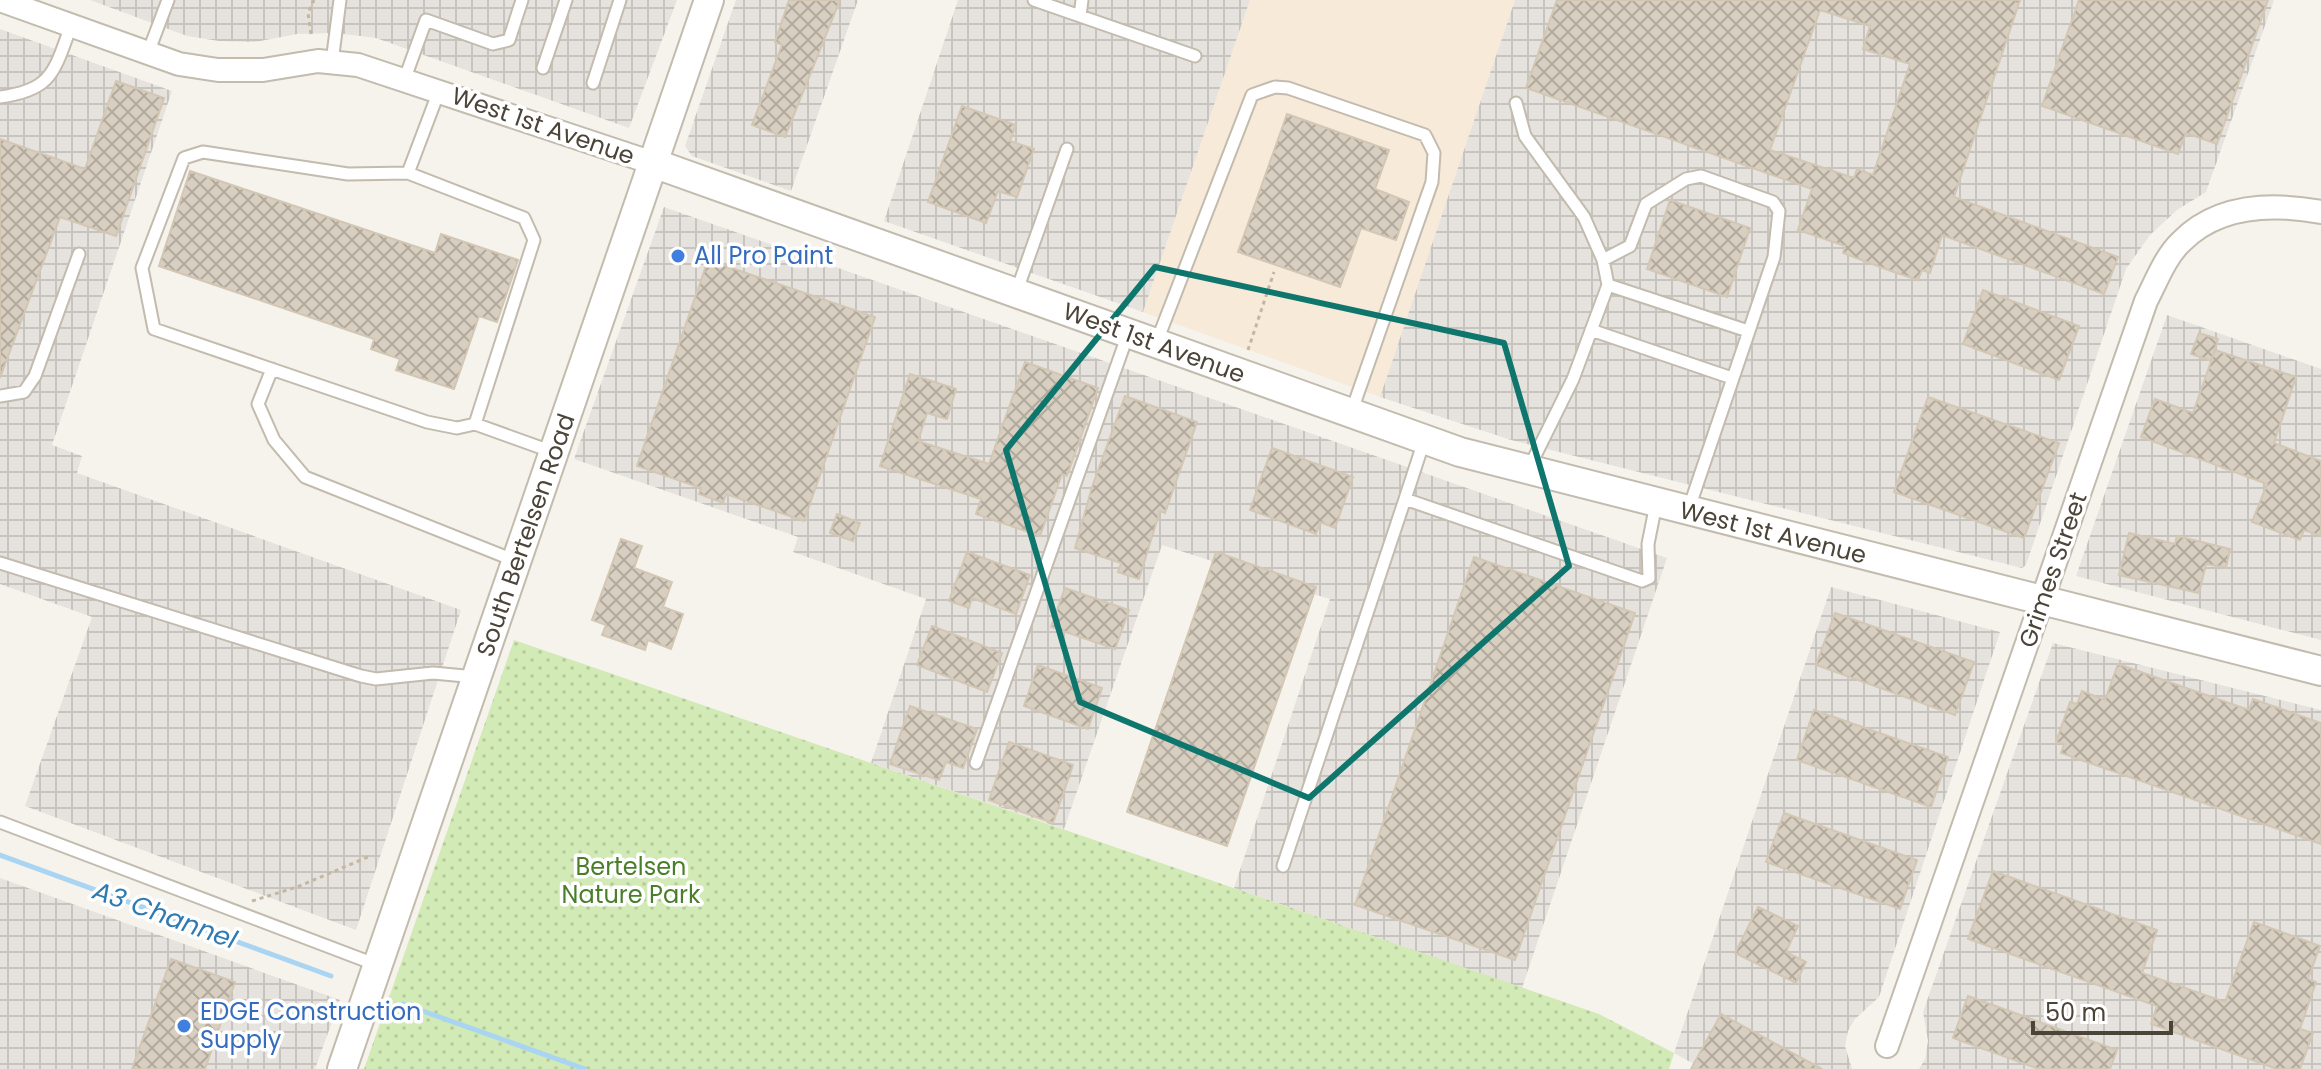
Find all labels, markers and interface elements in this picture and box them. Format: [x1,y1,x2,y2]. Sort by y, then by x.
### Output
street label: West 1st Avenue [447,79,639,172]
place label: All Pro Paint [694,239,833,272]
marker: All Pro Paint [669,247,687,265]
street label: West 1st Avenue [1059,294,1250,391]
street label: South Bertelsen Road [468,409,583,661]
street label: Grimes Street [2010,488,2095,652]
street label: West 1st Avenue [1676,493,1870,572]
park label: Bertelsen Nature Park [562,850,701,911]
water label: A3 Channel [87,872,243,958]
scale bar [2033,985,2171,1035]
place label: EDGE Construction Supply [200,995,421,1056]
text: 50 m [2045,996,2106,1029]
marker: EDGE Construction Supply [175,1017,193,1035]

